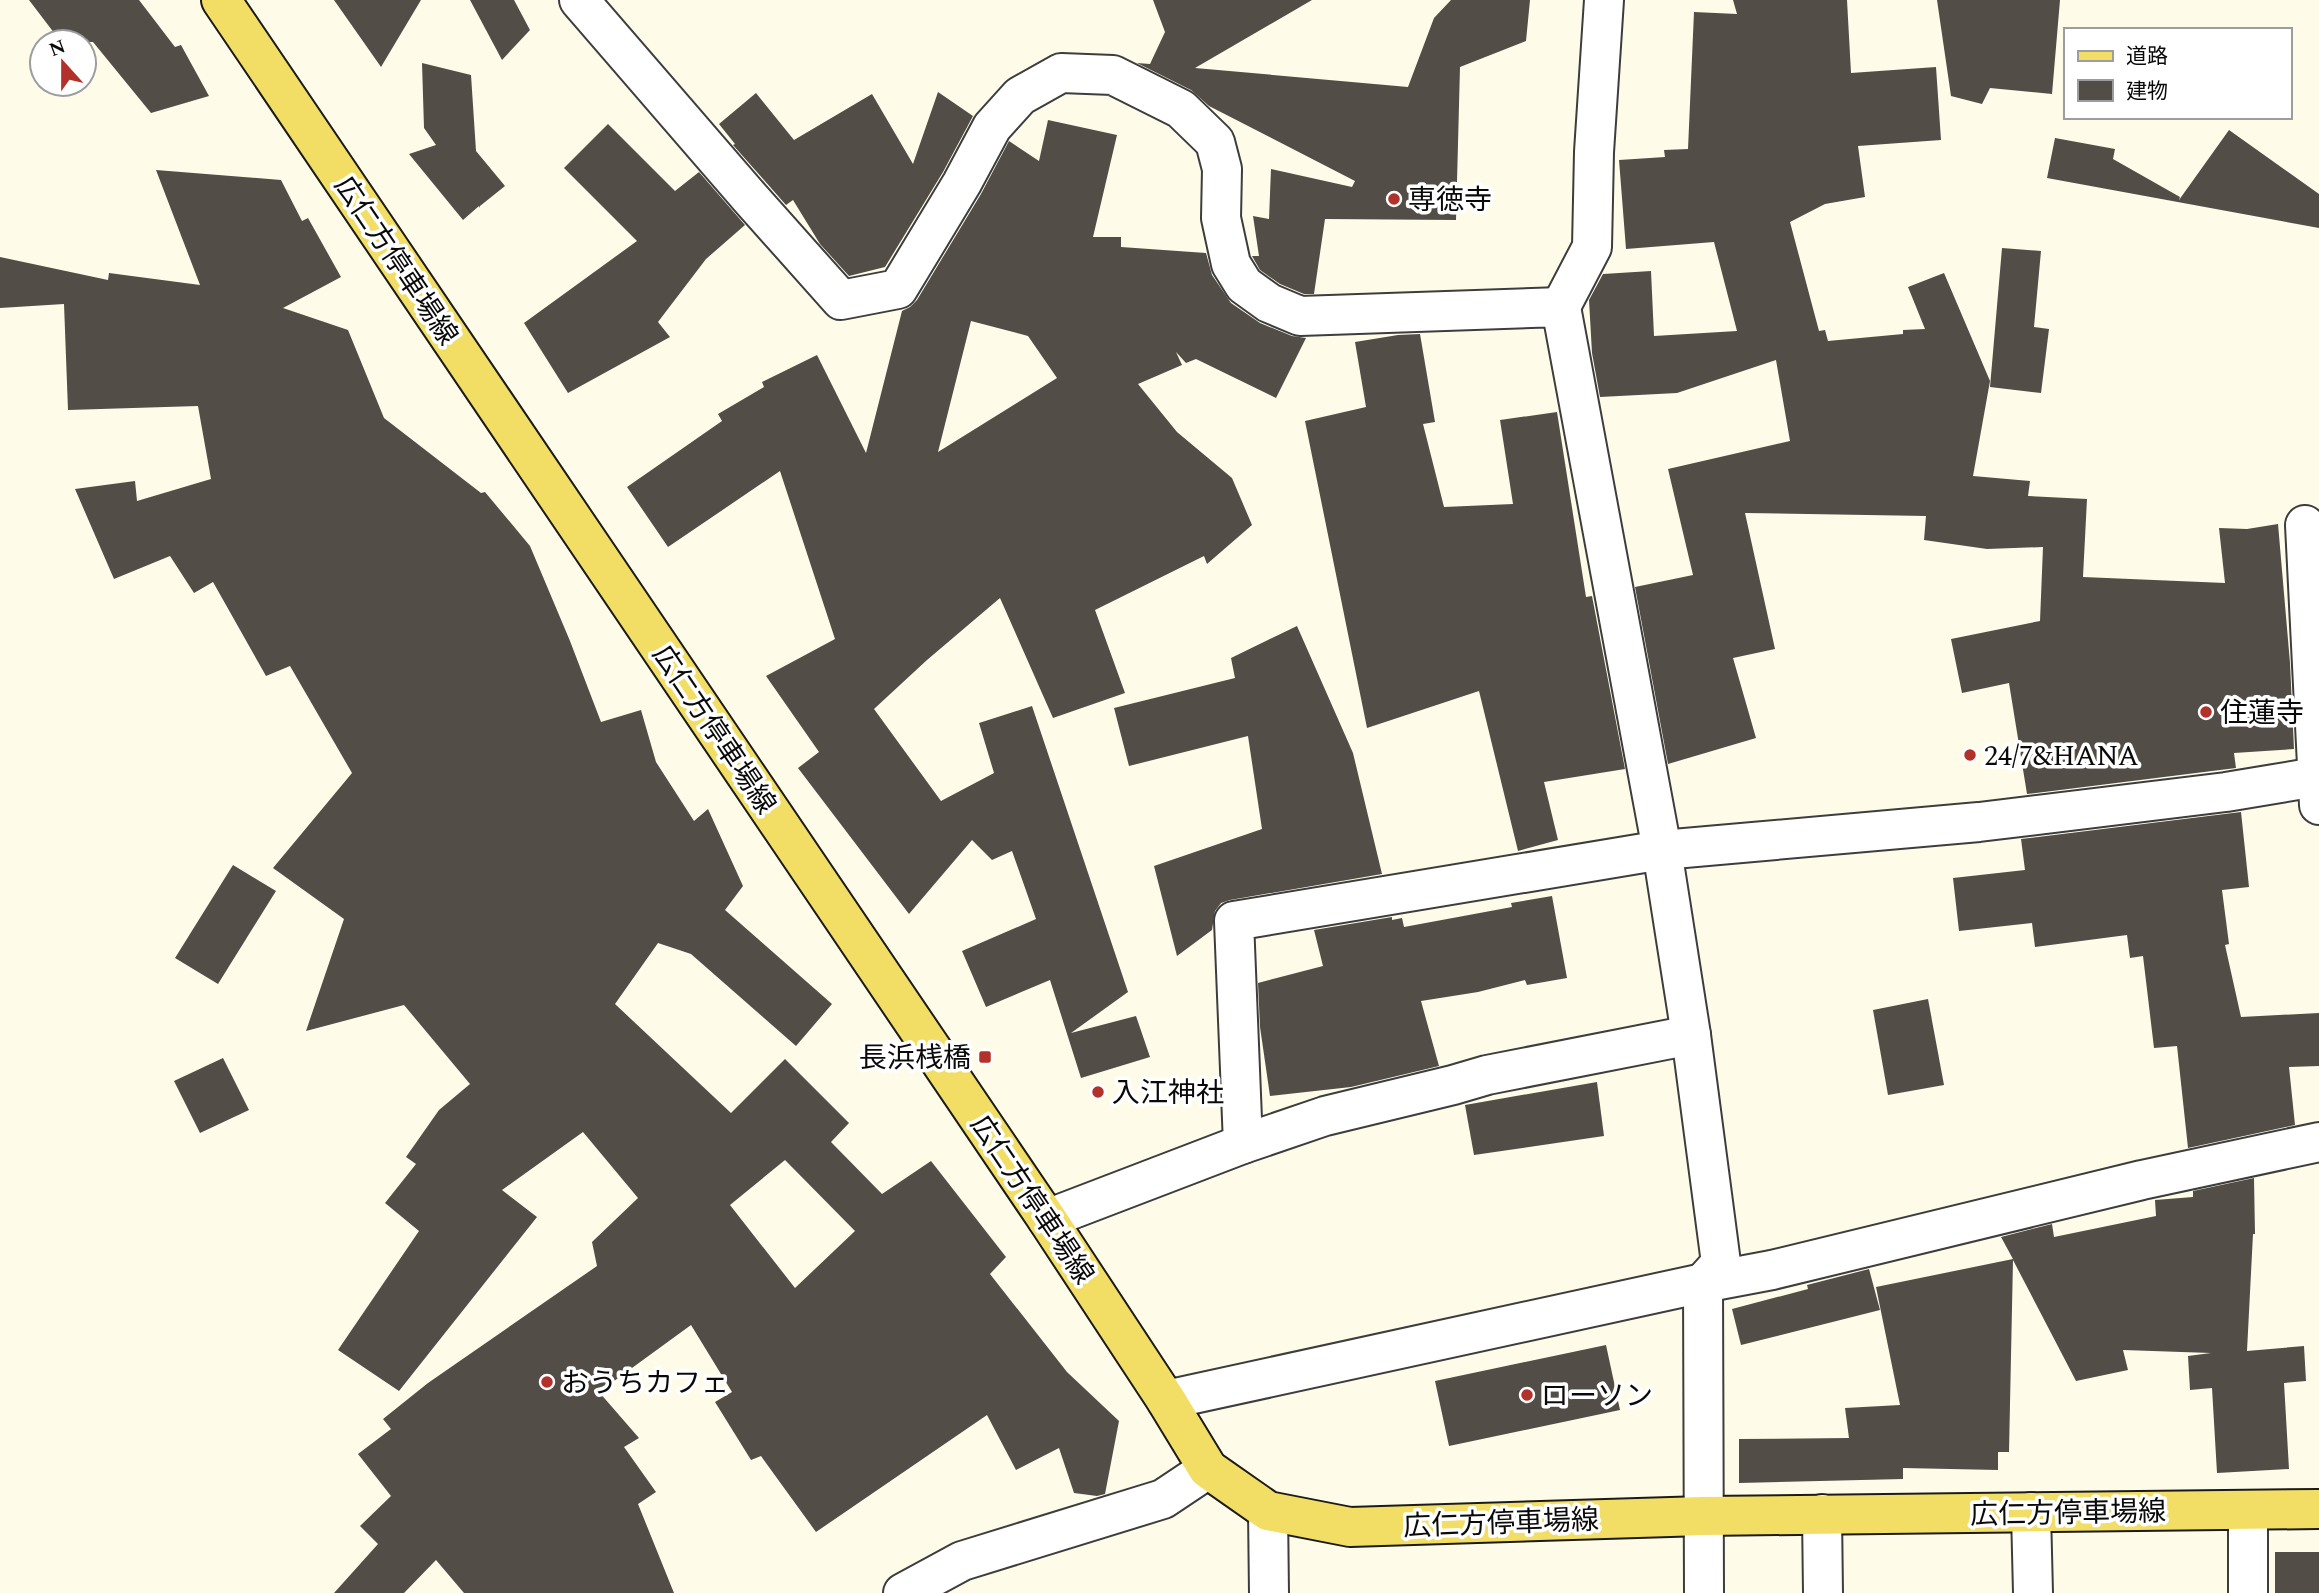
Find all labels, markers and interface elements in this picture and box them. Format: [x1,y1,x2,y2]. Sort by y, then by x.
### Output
north arrow [28,28,98,98]
legend [2064,28,2291,119]
text: N [45,32,70,65]
text: 道路 [2126,41,2168,73]
text: 建物 [2126,76,2168,108]
street label: 広仁方停車場線 [323,168,468,354]
place label: 専徳寺 [1408,179,1492,222]
marker: 専徳寺 [1386,191,1402,207]
street label: 広仁方停車場線 [641,637,786,823]
place label: 住蓮寺 [2220,692,2304,735]
marker: 住蓮寺 [2198,704,2214,720]
place label: 24/7&HANA [1984,735,2139,778]
marker: 24/7&HANA [1962,747,1978,763]
place label: 長浜桟橋 [859,1037,971,1080]
marker: 長浜桟橋 [977,1049,993,1065]
place label: 入江神社 [1112,1072,1224,1115]
marker: 入江神社 [1090,1084,1106,1100]
street label: 広仁方停車場線 [959,1107,1104,1293]
place label: おうちカフェ [561,1362,729,1405]
marker: おうちカフェ [539,1374,555,1390]
place label: ローソン [1541,1375,1653,1418]
marker: ローソン [1519,1387,1535,1403]
street label: 広仁方停車場線 [1970,1490,2166,1537]
street label: 広仁方停車場線 [1402,1499,1600,1548]

